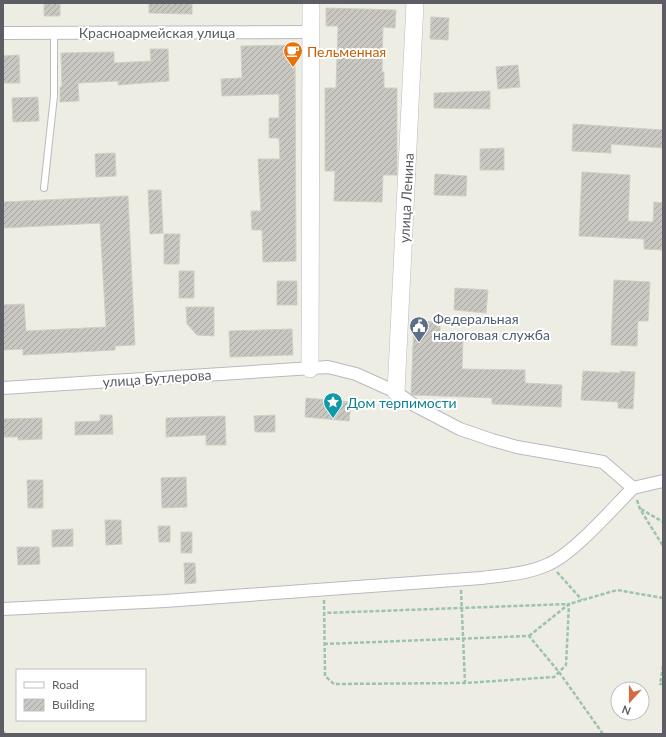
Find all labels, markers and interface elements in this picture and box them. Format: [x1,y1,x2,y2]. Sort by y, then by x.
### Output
street label: Красноармейская улица [79,24,235,41]
cafe icon: Пельменная [282,40,304,68]
place label: Пельменная [307,43,386,60]
street label: улица Ленина [395,153,417,243]
place label: Федеральная налоговая служба [433,310,550,343]
public building icon: Федеральная налоговая служба [408,315,430,343]
street label: улица Бутлерова [102,366,212,390]
place icon: Дом терпимости [322,391,344,419]
place label: Дом терпимости [347,394,457,411]
legend [16,669,146,721]
text: Road [52,677,79,692]
north arrow [610,681,650,721]
text: Building [52,697,95,712]
text: N [620,703,633,718]

